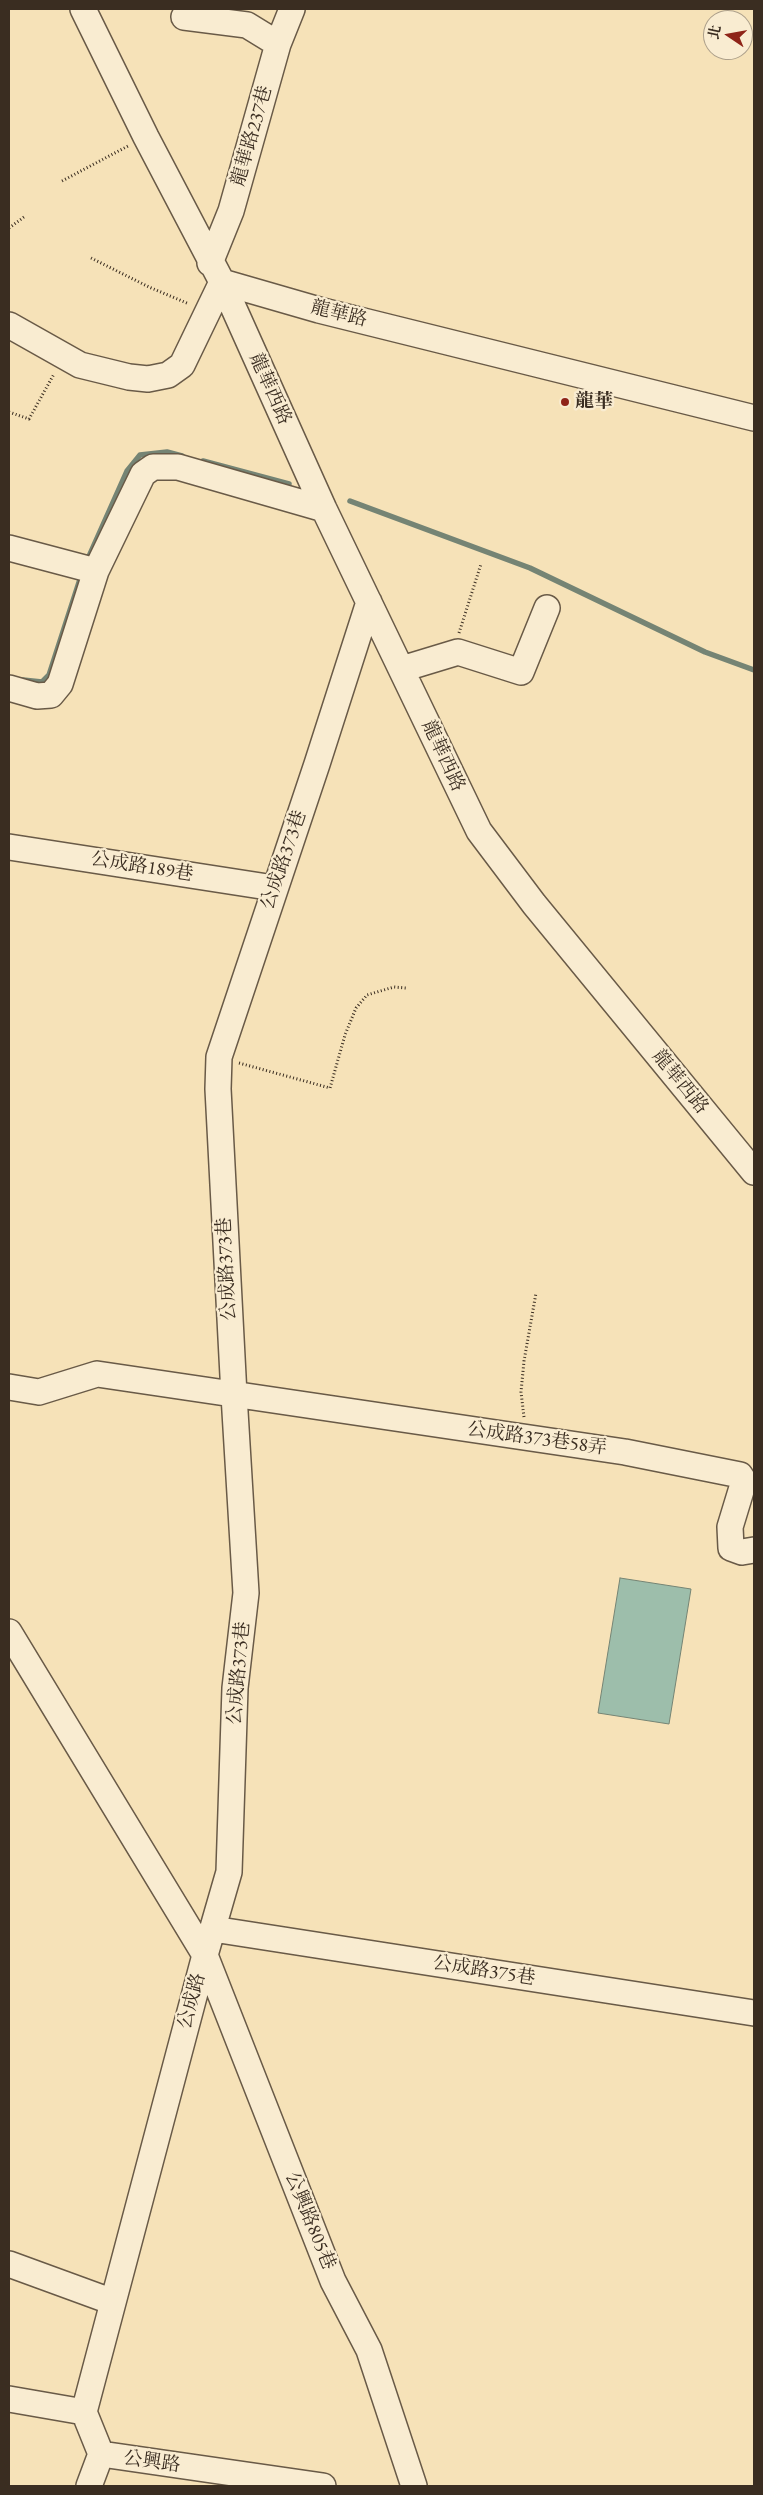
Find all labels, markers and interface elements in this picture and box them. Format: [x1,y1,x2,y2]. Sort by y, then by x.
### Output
north arrow [703,10,753,60]
text: 北 [704,23,725,41]
street label: 龍華路237巷 [227,83,277,189]
street label: 龍華路 [309,296,369,332]
street label: 龍華西路 [244,350,296,428]
place label: 龍華 [575,391,613,413]
marker: 龍華 [559,396,571,408]
street label: 龍華西路 [417,717,469,795]
street label: 公成路373巷 [256,807,312,913]
street label: 公成路189巷 [89,848,195,886]
street label: 龍華西路 [647,1045,713,1119]
street label: 公成路373巷 [213,1217,241,1321]
street label: 公成路373巷58弄 [466,1418,608,1460]
street label: 公成路373巷 [223,1621,255,1725]
street label: 公成路375巷 [431,1952,537,1990]
street label: 公成路 [174,1971,210,2031]
street label: 公興路805巷 [280,2169,340,2273]
street label: 公興路 [122,2447,182,2477]

